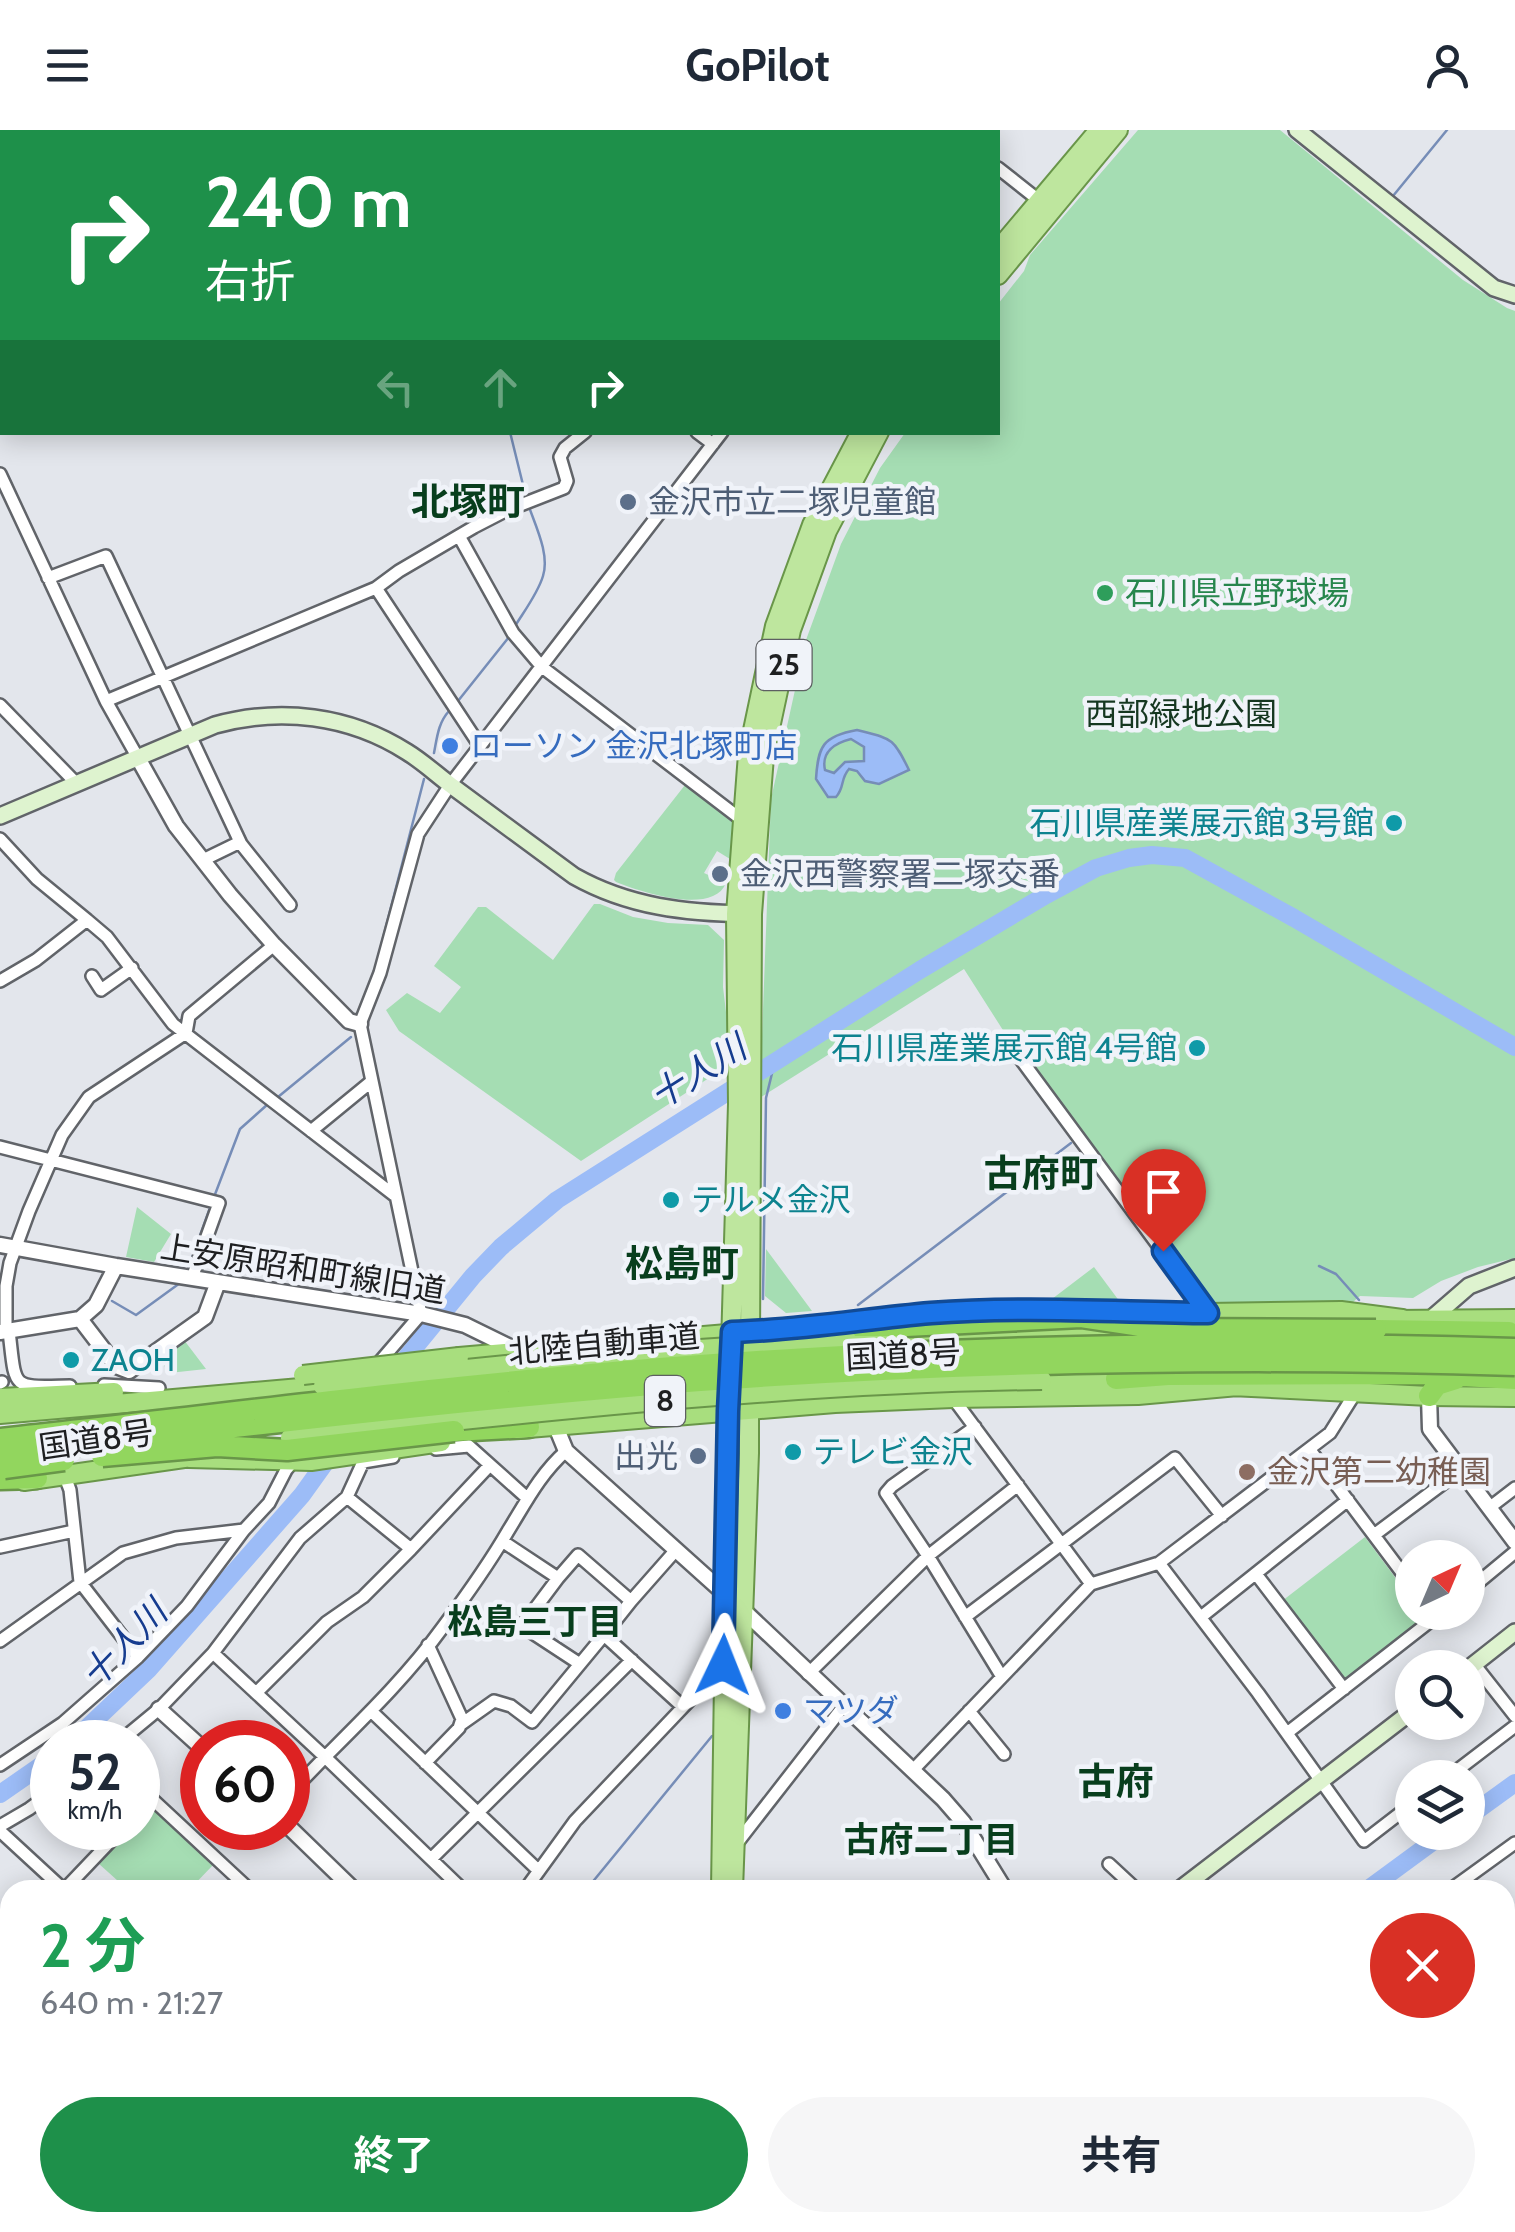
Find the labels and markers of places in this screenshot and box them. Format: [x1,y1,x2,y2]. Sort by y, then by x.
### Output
place label: 金沢市立二塚児童館 [648,482,936,521]
marker: 金沢市立二塚児童館 [617,491,639,513]
place label: 石川県立野球場 [1125,573,1349,612]
marker: 石川県立野球場 [1094,582,1116,604]
place label: ローソン 金沢北塚町店 [470,726,797,765]
marker: ローソン 金沢北塚町店 [439,735,461,757]
place label: 石川県産業展示館 3号館 [1029,803,1374,842]
marker: 石川県産業展示館 3号館 [1383,812,1405,834]
place label: 金沢西警察署二塚交番 [740,854,1060,893]
marker: 金沢西警察署二塚交番 [709,863,731,885]
place label: 石川県産業展示館 4号館 [831,1028,1177,1067]
marker: 石川県産業展示館 4号館 [1186,1037,1208,1059]
pin [1121,1149,1206,1252]
place label: テルメ金沢 [691,1180,851,1219]
marker: テルメ金沢 [660,1189,682,1211]
place label: ZAOH [91,1340,175,1379]
marker: ZAOH [60,1349,82,1371]
place label: テレビ金沢 [813,1432,973,1471]
place label: 出光 [614,1436,678,1475]
marker: テレビ金沢 [782,1441,804,1463]
marker: 出光 [687,1445,709,1467]
place label: 金沢第二幼稚園 [1267,1452,1491,1491]
marker: 金沢第二幼稚園 [1236,1461,1258,1483]
place label: マツダ [803,1691,899,1730]
marker: マツダ [772,1700,794,1722]

